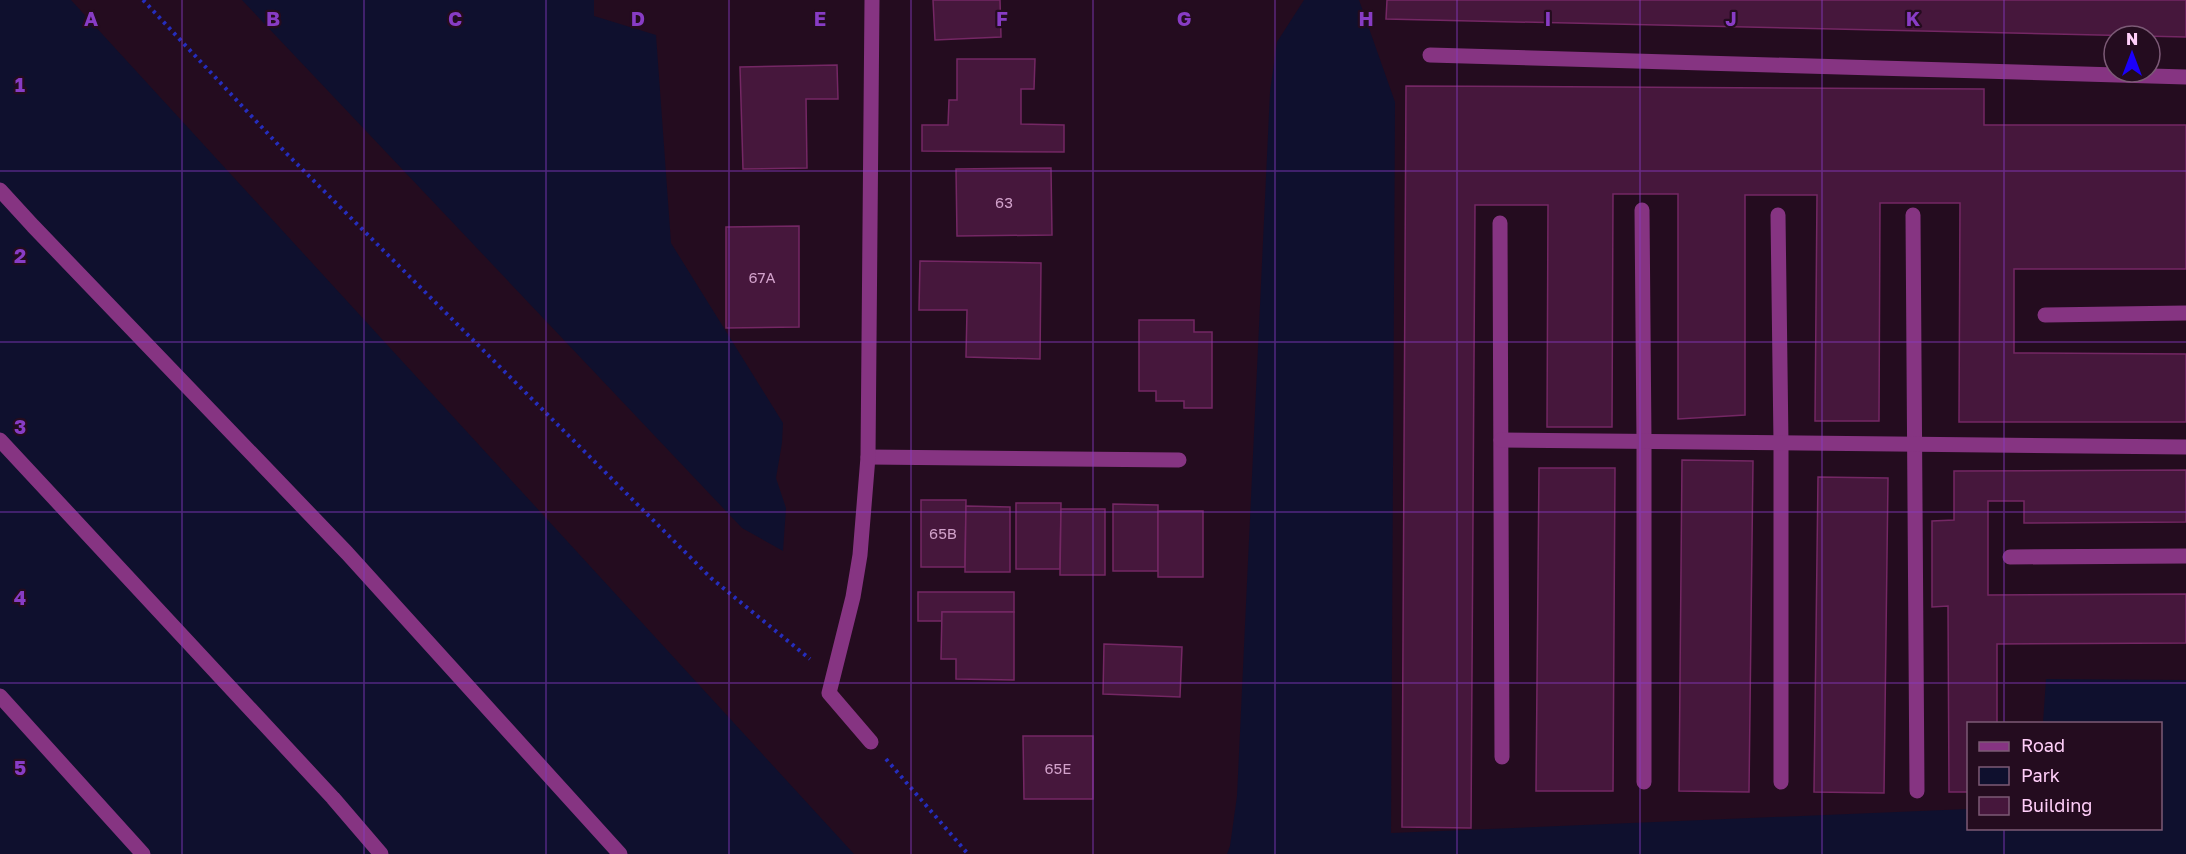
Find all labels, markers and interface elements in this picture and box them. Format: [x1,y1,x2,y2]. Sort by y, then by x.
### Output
text: A [84,6,98,30]
text: B [266,6,280,30]
text: C [448,6,462,30]
text: D [631,6,645,30]
text: E [814,6,826,30]
text: F [996,6,1008,30]
text: G [1177,6,1191,30]
text: H [1358,6,1374,30]
text: I [1545,6,1551,30]
text: J [1725,6,1737,30]
text: K [1906,6,1921,30]
north arrow [2102,24,2162,84]
text: N [2126,29,2138,49]
text: 1 [15,72,25,96]
house number: 63 [995,193,1013,211]
text: 2 [14,243,26,267]
house number: 67А [748,268,776,286]
text: 3 [14,414,26,438]
house number: 65В [929,524,957,542]
text: 4 [14,585,26,609]
legend [1967,722,2162,830]
text: Road [2021,734,2065,756]
text: 5 [14,755,26,779]
house number: 65Е [1045,759,1071,777]
text: Park [2021,764,2060,786]
text: Building [2021,794,2092,816]

